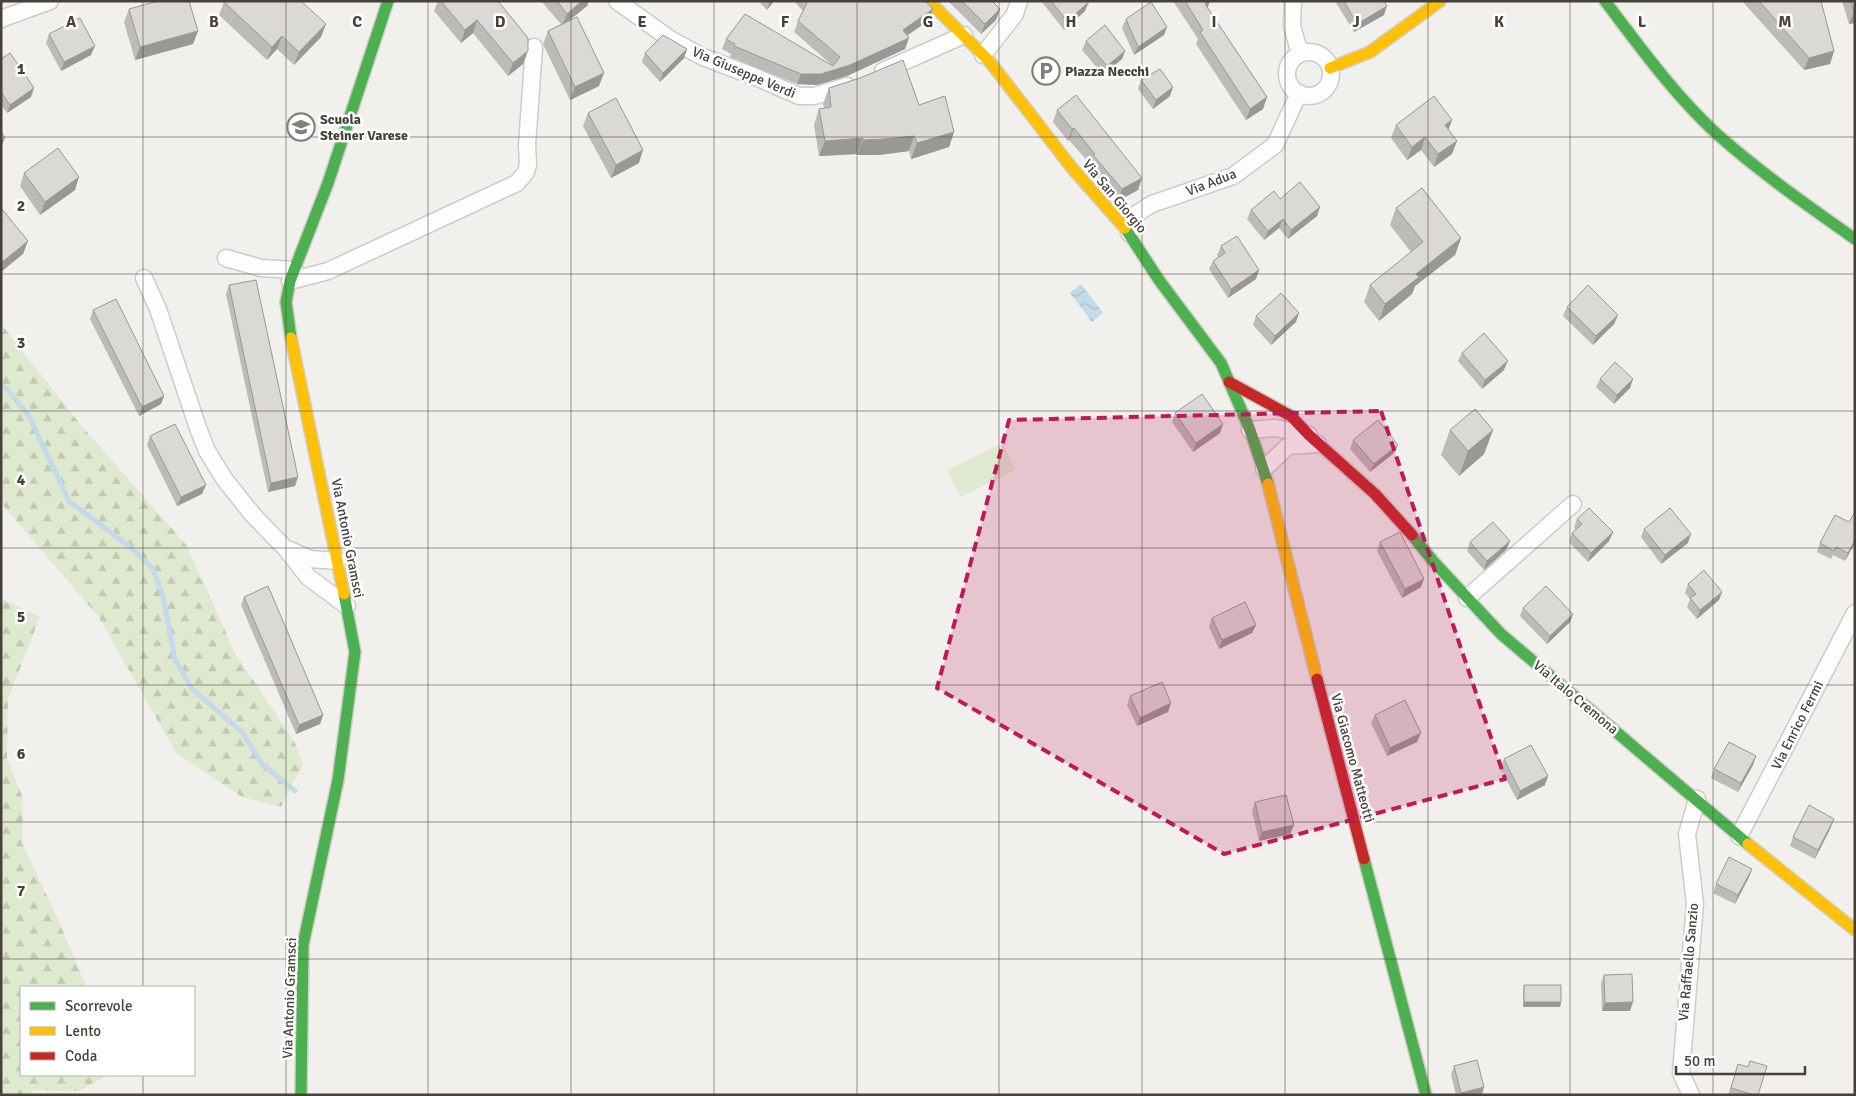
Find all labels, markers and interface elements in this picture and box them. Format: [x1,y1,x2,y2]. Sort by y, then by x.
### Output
text: A [66,12,77,32]
text: B [209,12,219,32]
text: C [352,12,362,32]
text: D [495,12,506,32]
text: E [637,12,647,32]
text: F [781,12,790,32]
text: G [923,12,933,32]
text: H [1066,12,1076,32]
text: I [1211,12,1217,32]
text: J [1352,12,1360,32]
text: K [1494,12,1504,32]
text: L [1638,12,1647,32]
text: M [1778,12,1792,32]
street label: Via Giuseppe Verdi [689,43,798,102]
parking icon: Piazza Necchi [1031,56,1061,86]
text: 1 [17,59,26,79]
place label: Piazza Necchi [1065,63,1149,80]
place label: Scuola Steiner Varese [320,111,408,144]
school or university icon: Scuola Steiner Varese [286,112,316,142]
street label: Via San Giorgio [1079,156,1150,237]
street label: Via Adua [1184,165,1239,200]
text: 2 [17,196,25,216]
text: 3 [17,333,25,353]
text: 4 [17,470,26,490]
street label: Via Antonio Gramsci [328,477,367,599]
text: 5 [17,607,25,627]
street label: Via Italo Cremona [1530,657,1622,738]
street label: Via Enrico Fermi [1768,678,1827,773]
street label: Via Giacomo Matteotti [1327,692,1378,825]
text: 6 [17,744,26,764]
text: 7 [17,881,26,901]
street label: Via Raffaello Sanzio [1675,902,1702,1022]
street label: Via Antonio Gramsci [279,937,300,1059]
legend [20,986,195,1076]
text: Scorrevole [65,997,132,1015]
text: Lento [65,1022,101,1040]
scale bar [1676,1044,1805,1076]
text: Coda [65,1047,97,1065]
text: 50 m [1684,1052,1715,1070]

